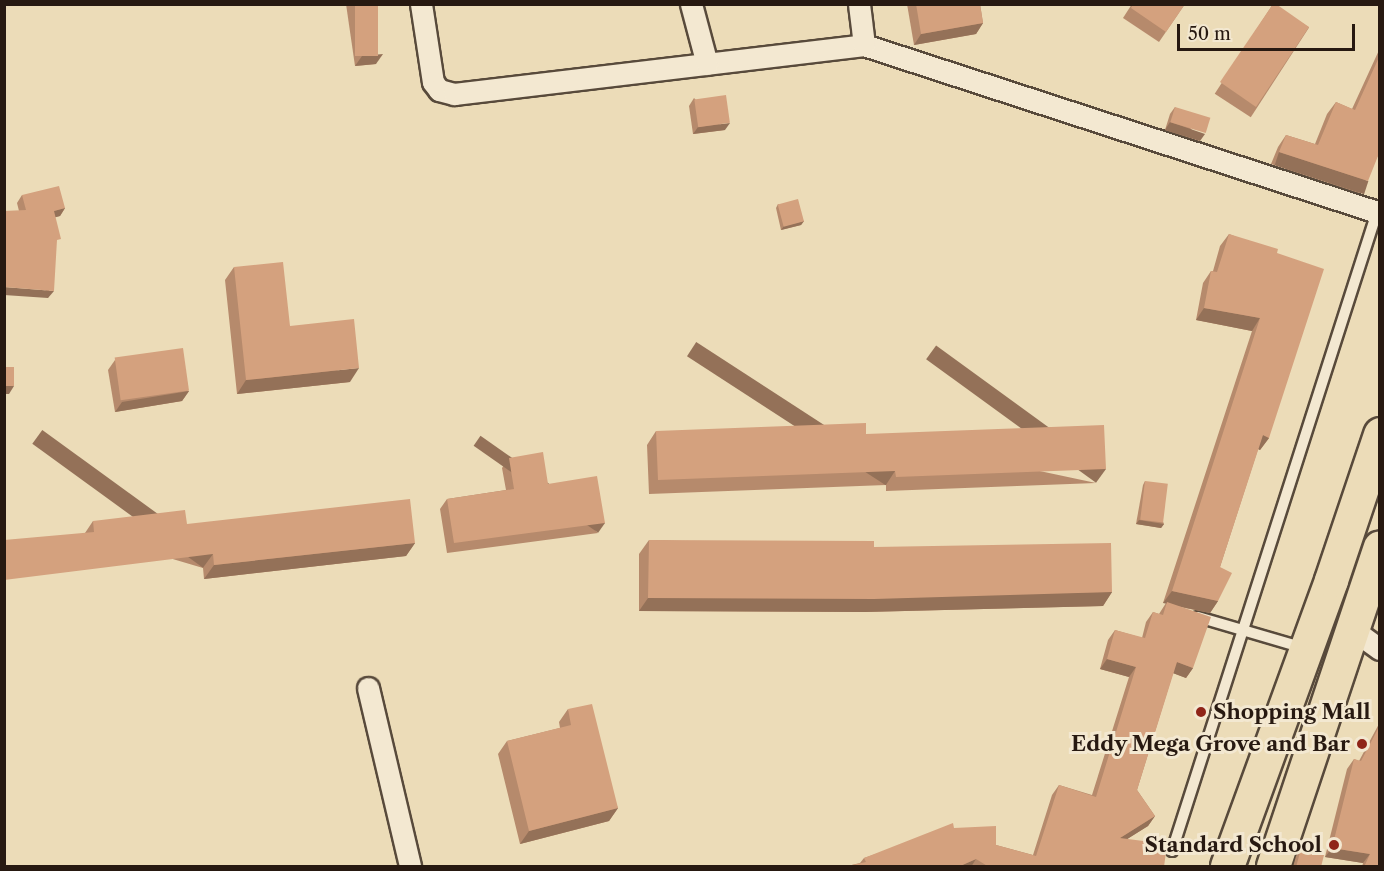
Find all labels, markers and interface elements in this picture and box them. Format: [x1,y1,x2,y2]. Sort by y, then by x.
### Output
scale bar [1180,12,1358,50]
text: 50 m [1188,23,1231,45]
place label: Shopping Mall [1213,699,1371,725]
marker: Shopping Mall [1194,705,1208,719]
place label: Eddy Mega Grove and Bar [1070,731,1350,757]
marker: Eddy Mega Grove and Bar [1355,737,1369,751]
place label: Standard School [1145,832,1322,858]
marker: Standard School [1327,838,1341,852]

